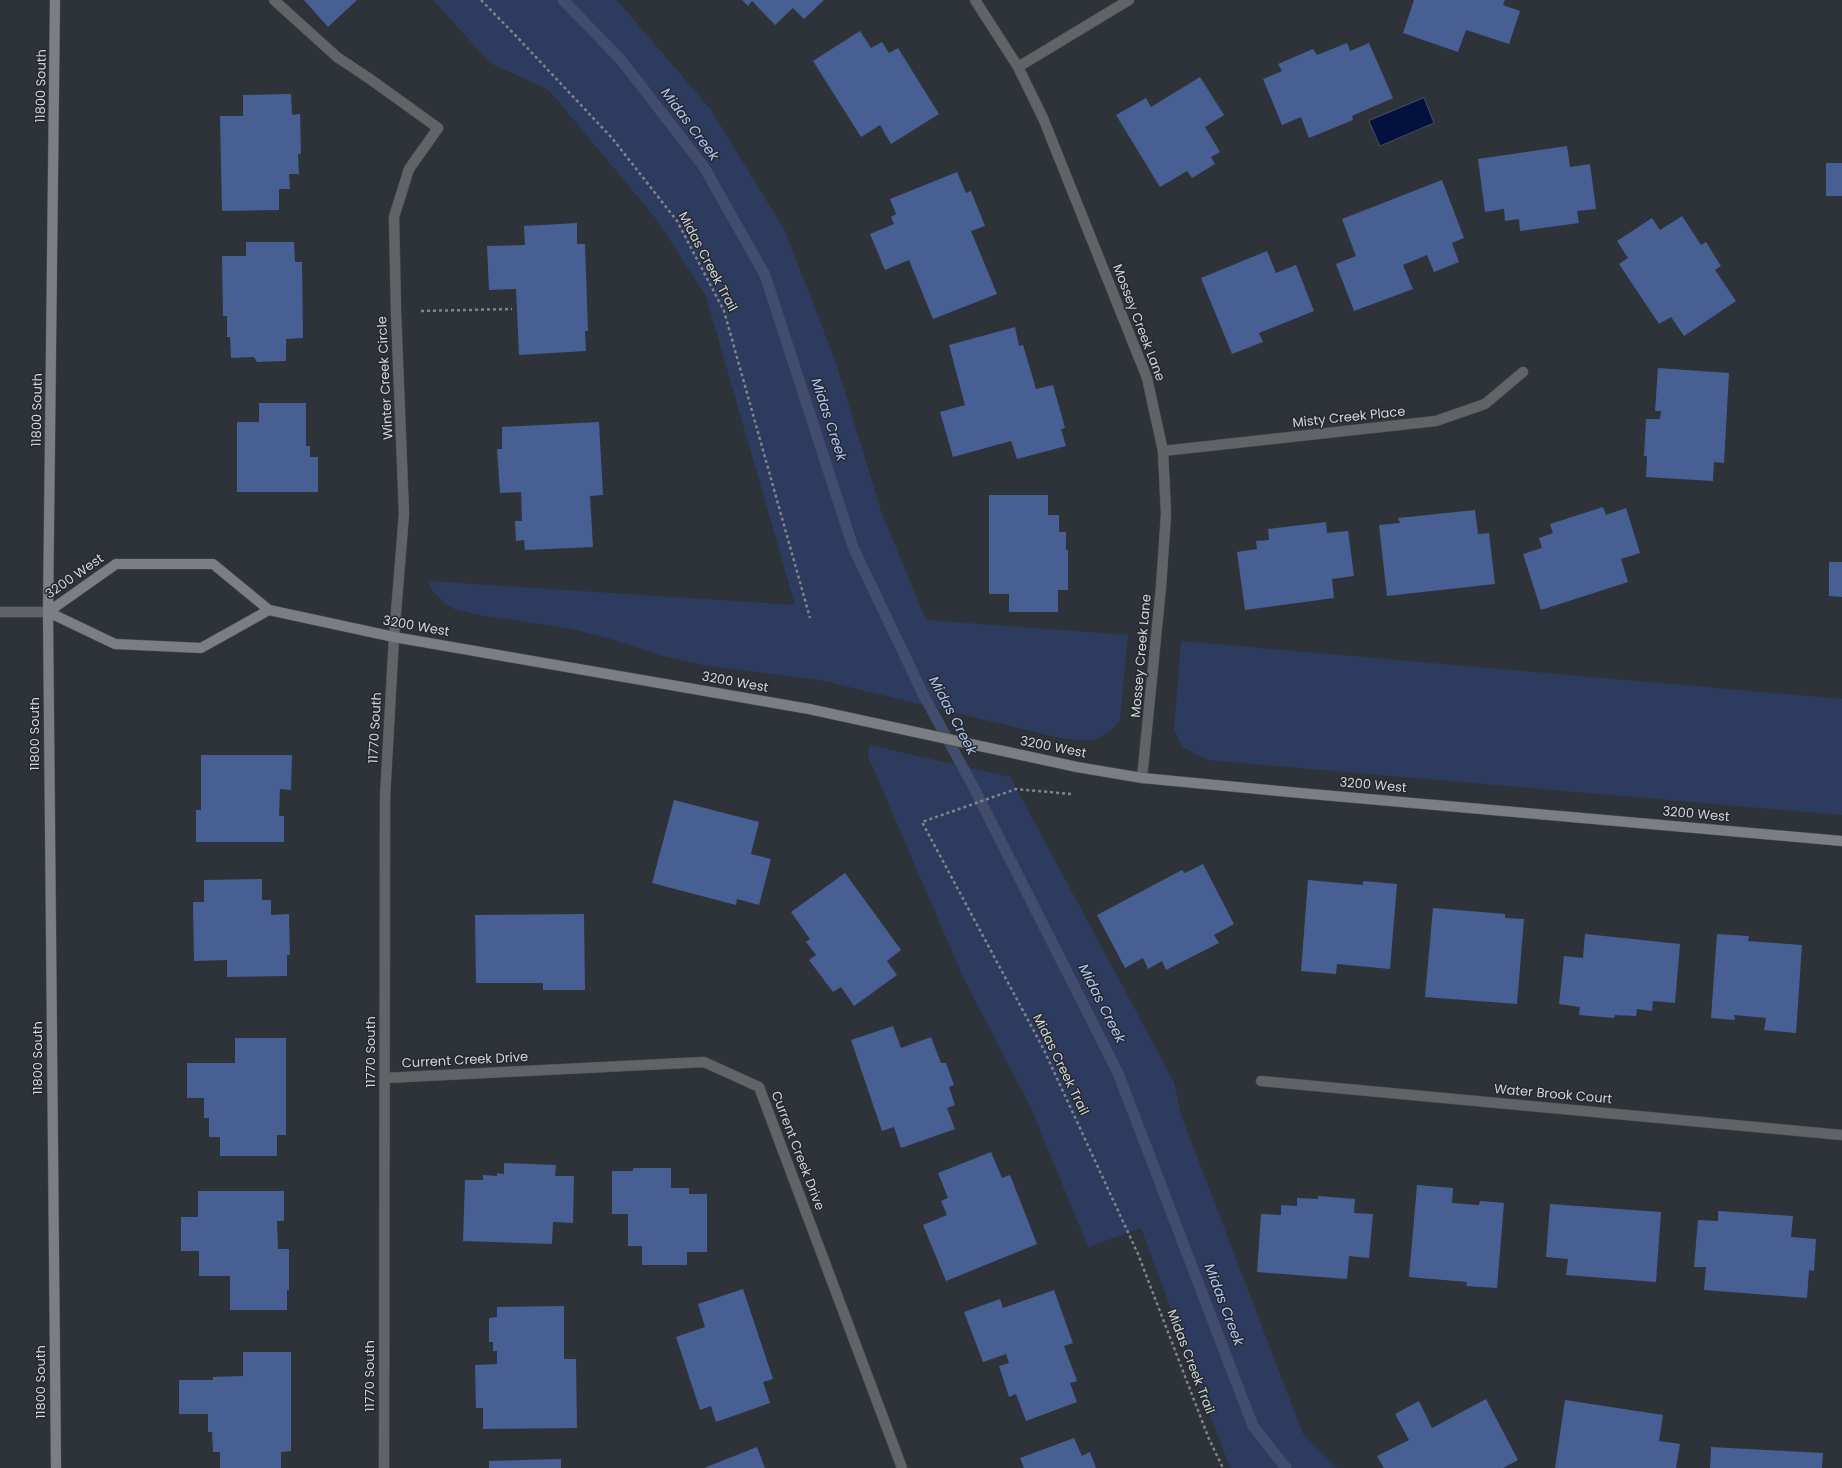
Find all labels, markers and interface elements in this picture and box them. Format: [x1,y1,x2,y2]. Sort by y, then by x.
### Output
street label: 11800 South [34,49,50,123]
water label: Midas Creek [656,85,722,165]
street label: Midas Creek Trail [674,210,740,314]
street label: Mossey Creek Lane [1109,262,1167,384]
street label: Winter Creek Circle [375,316,397,440]
street label: 11800 South [30,373,46,447]
water label: Midas Creek [807,376,849,464]
street label: Misty Creek Place [1292,404,1406,432]
street label: 3200 West [43,551,107,603]
street label: Mossey Creek Lane [1129,594,1155,718]
street label: 3200 West [382,613,450,641]
street label: 3200 West [701,669,769,697]
water label: Midas Creek [924,674,980,758]
street label: 11770 South [366,692,386,764]
street label: 11800 South [28,697,44,771]
street label: 3200 West [1019,734,1087,762]
street label: 3200 West [1339,775,1407,797]
street label: 3200 West [1662,804,1730,826]
water label: Midas Creek [1074,962,1128,1046]
street label: Midas Creek Trail [1029,1012,1091,1118]
street label: 11770 South [364,1016,380,1088]
street label: 11800 South [31,1021,47,1095]
street label: Current Creek Drive [401,1050,529,1072]
street label: Water Brook Court [1493,1082,1613,1108]
street label: Current Creek Drive [767,1089,827,1213]
water label: Midas Creek [1200,1262,1246,1348]
street label: Midas Creek Trail [1163,1308,1217,1416]
street label: 11770 South [363,1340,379,1412]
street label: 11800 South [34,1345,50,1419]

